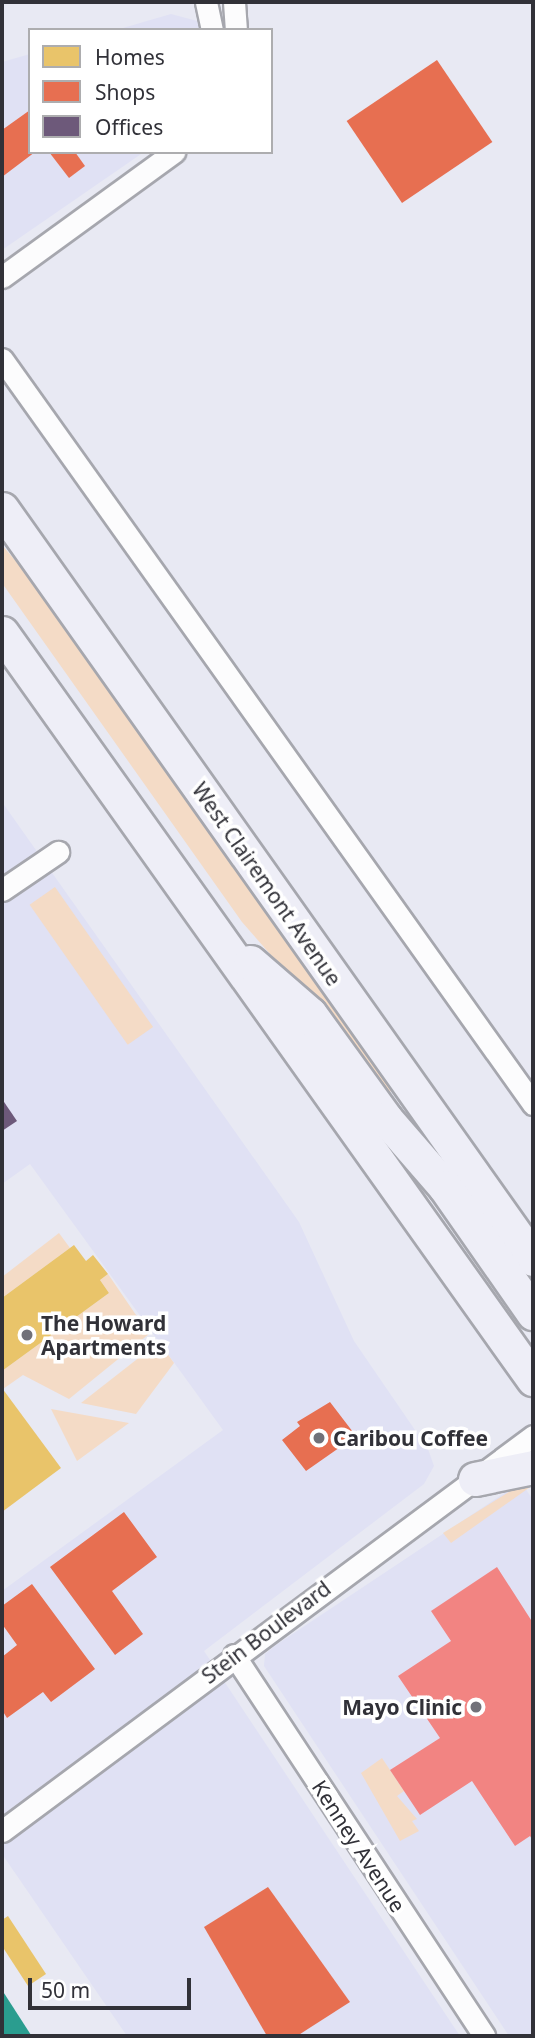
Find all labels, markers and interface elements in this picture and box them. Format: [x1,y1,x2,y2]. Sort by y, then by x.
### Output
legend [28,28,273,154]
text: Homes [95,43,165,71]
text: Shops [95,78,155,106]
text: Offices [95,113,163,141]
street label: West Clairemont Avenue [187,778,347,990]
place label: The Howard Apartments [41,1310,166,1360]
marker: The Howard Apartments [19,1327,35,1343]
place label: Caribou Coffee [333,1425,488,1451]
marker: Caribou Coffee [311,1430,327,1446]
street label: Stein Boulevard [197,1575,335,1689]
place label: Mayo Clinic [342,1694,462,1720]
marker: Mayo Clinic [468,1699,484,1715]
street label: Kenney Avenue [307,1775,411,1917]
scale bar [32,1965,194,2009]
text: 50 m [41,1976,90,2004]

